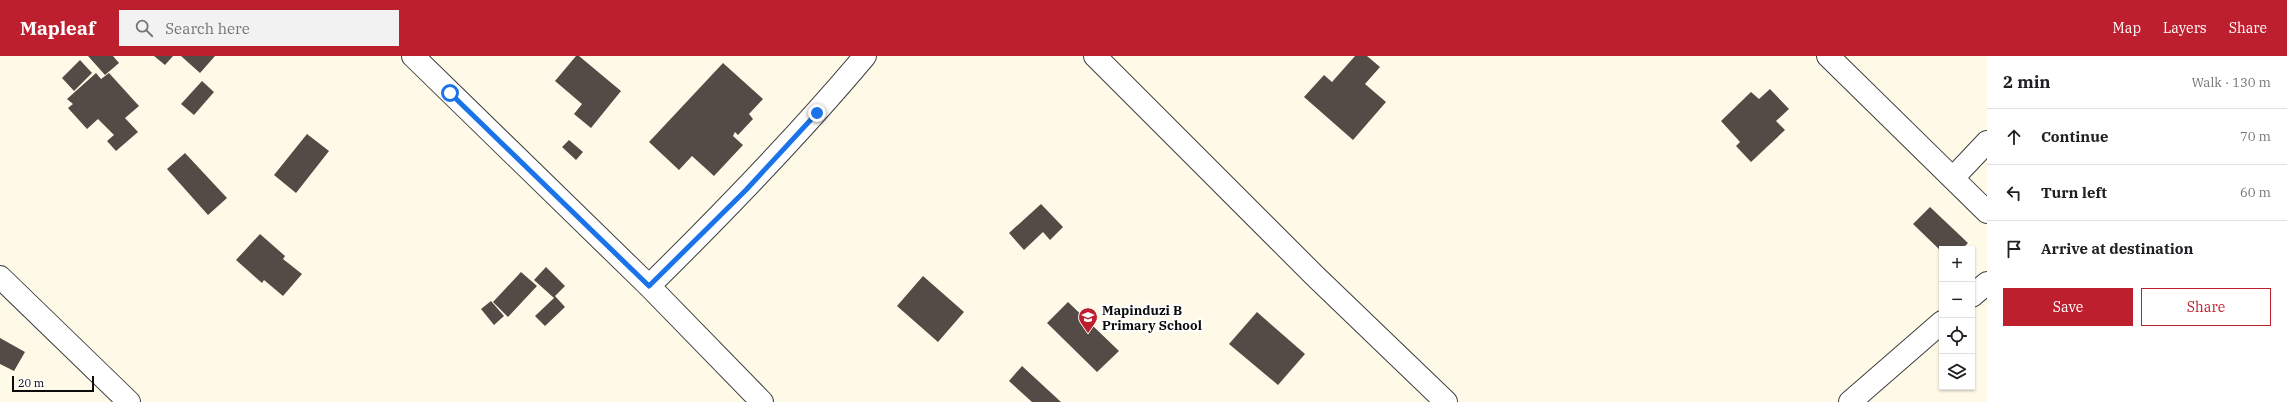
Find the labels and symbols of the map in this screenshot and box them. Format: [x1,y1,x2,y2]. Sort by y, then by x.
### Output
route start [441,84,459,102]
route end [808,104,826,122]
place label: Mapinduzi B Primary School [1102,302,1202,334]
school or university icon: Mapinduzi B Primary School [1077,306,1099,334]
scale bar [12,374,94,393]

